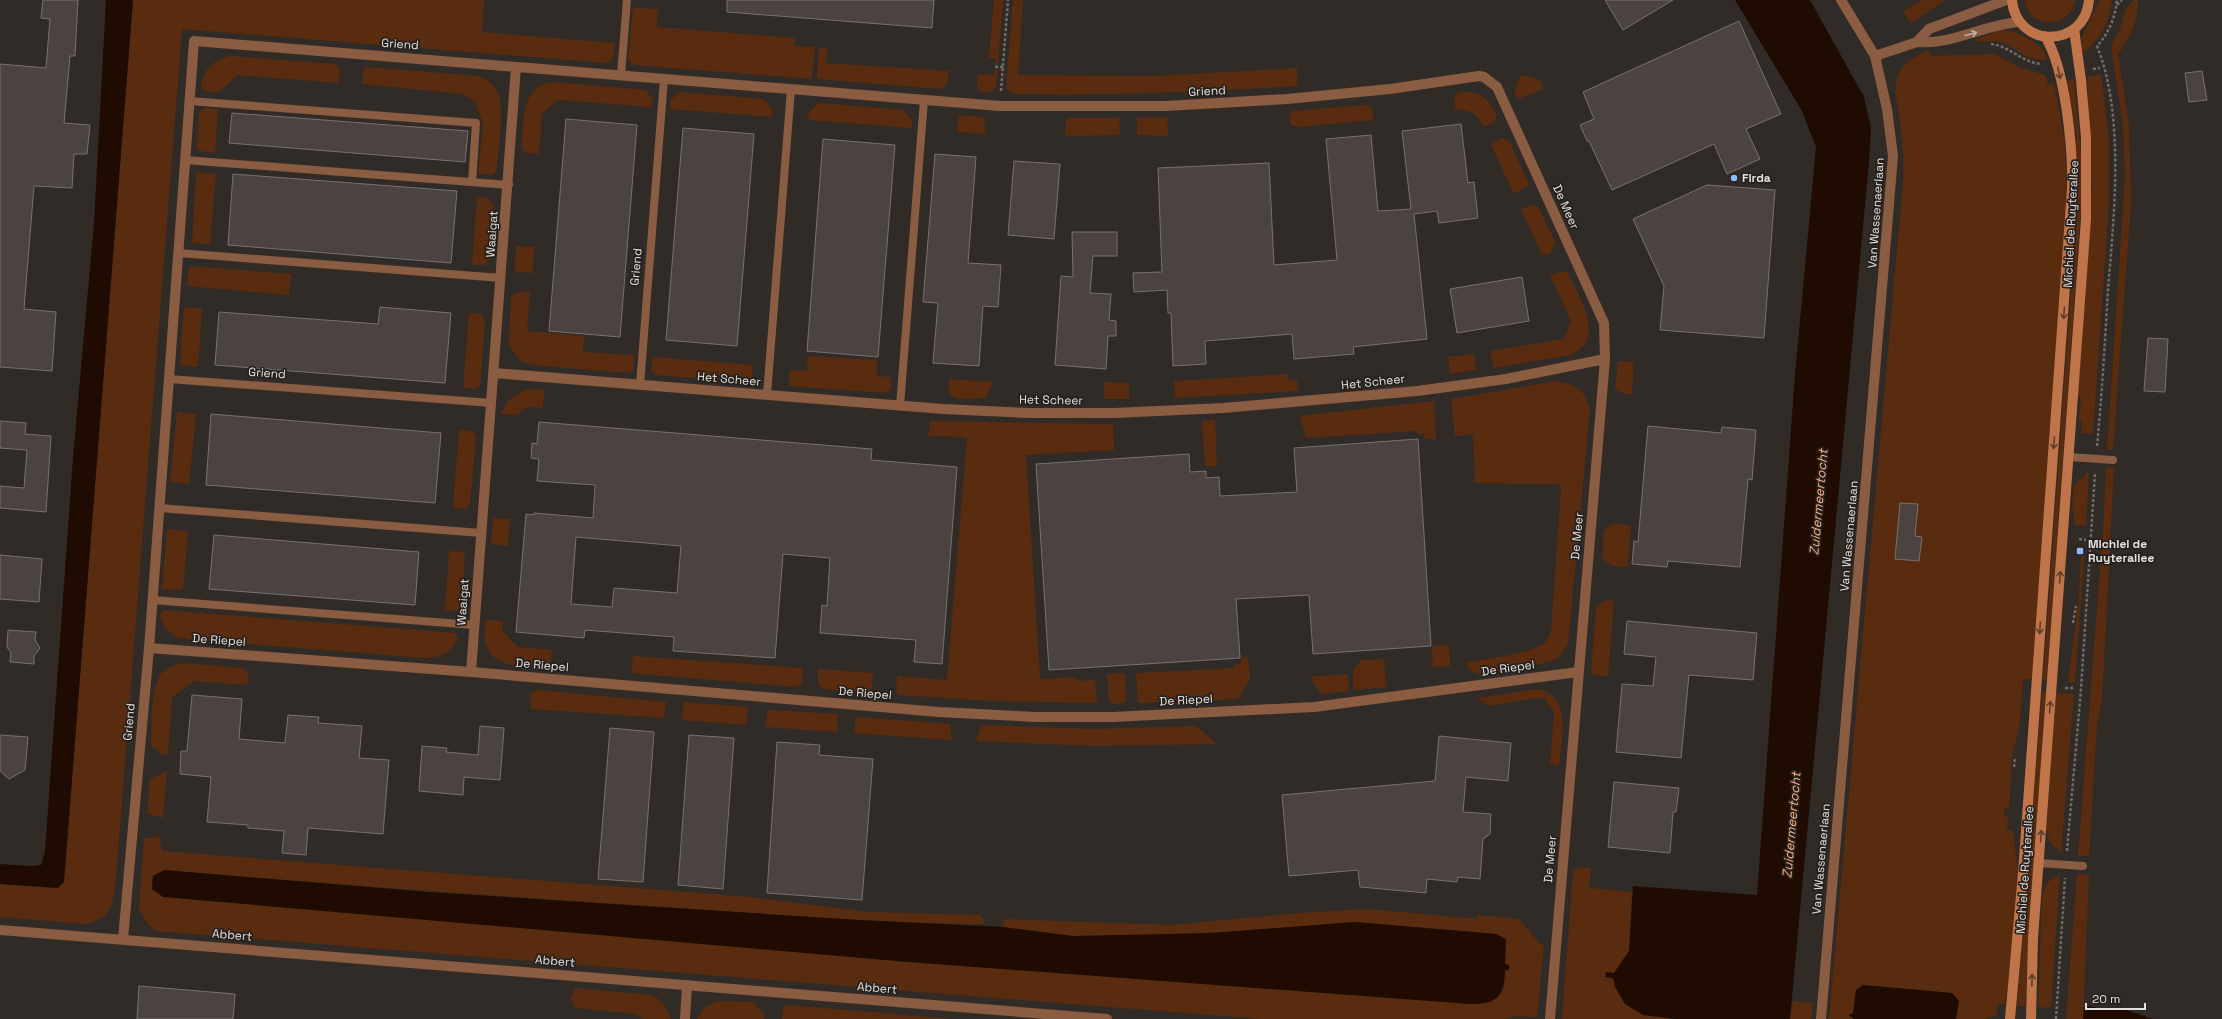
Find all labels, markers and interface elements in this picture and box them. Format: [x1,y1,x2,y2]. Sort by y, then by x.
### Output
one-way arrow [1964,30,1977,37]
street label: Griend [381,35,419,53]
one-way arrow [2055,66,2063,79]
street label: Griend [1188,82,1226,100]
street label: Van Wassenaerlaan [1864,157,1888,269]
street label: Michiel de Ruyterallee [2060,160,2082,288]
place label: Firda [1742,170,1771,186]
marker: Firda [1729,173,1739,183]
street label: De Meer [1549,182,1583,232]
street label: Waaigat [482,210,502,258]
street label: Griend [626,248,646,286]
one-way arrow [2060,306,2067,319]
street label: Griend [248,364,286,382]
street label: Het Scheer [696,368,762,390]
street label: Het Scheer [1340,371,1406,393]
street label: Het Scheer [1019,391,1084,409]
one-way arrow [2050,436,2057,449]
water label: Zuidermeertocht [1805,447,1832,556]
street label: Van Wassenaerlaan [1836,480,1862,592]
street label: De Meer [1567,511,1587,560]
place label: Michiel de Ruyterallee [2088,536,2154,566]
marker: Michiel de Ruyterallee [2075,546,2085,556]
one-way arrow [2057,571,2064,584]
street label: Waaigat [453,578,473,626]
one-way arrow [2037,621,2044,634]
street label: De Riepel [192,630,246,650]
street label: De Riepel [515,655,569,675]
street label: De Riepel [1480,656,1536,680]
street label: De Riepel [838,683,892,703]
street label: De Riepel [1159,691,1213,709]
one-way arrow [2047,701,2054,714]
street label: Griend [119,703,139,741]
water label: Zuidermeertocht [1778,770,1805,879]
street label: Van Wassenaerlaan [1808,803,1834,915]
street label: Michiel de Ruyterallee [2013,806,2037,934]
one-way arrow [2037,830,2044,843]
street label: De Meer [1540,834,1560,883]
street label: Abbert [211,925,253,945]
street label: Abbert [534,951,576,971]
one-way arrow [2028,974,2036,987]
street label: Abbert [856,978,898,998]
scale bar [2086,985,2145,1011]
text: 20 m [2092,991,2120,1007]

